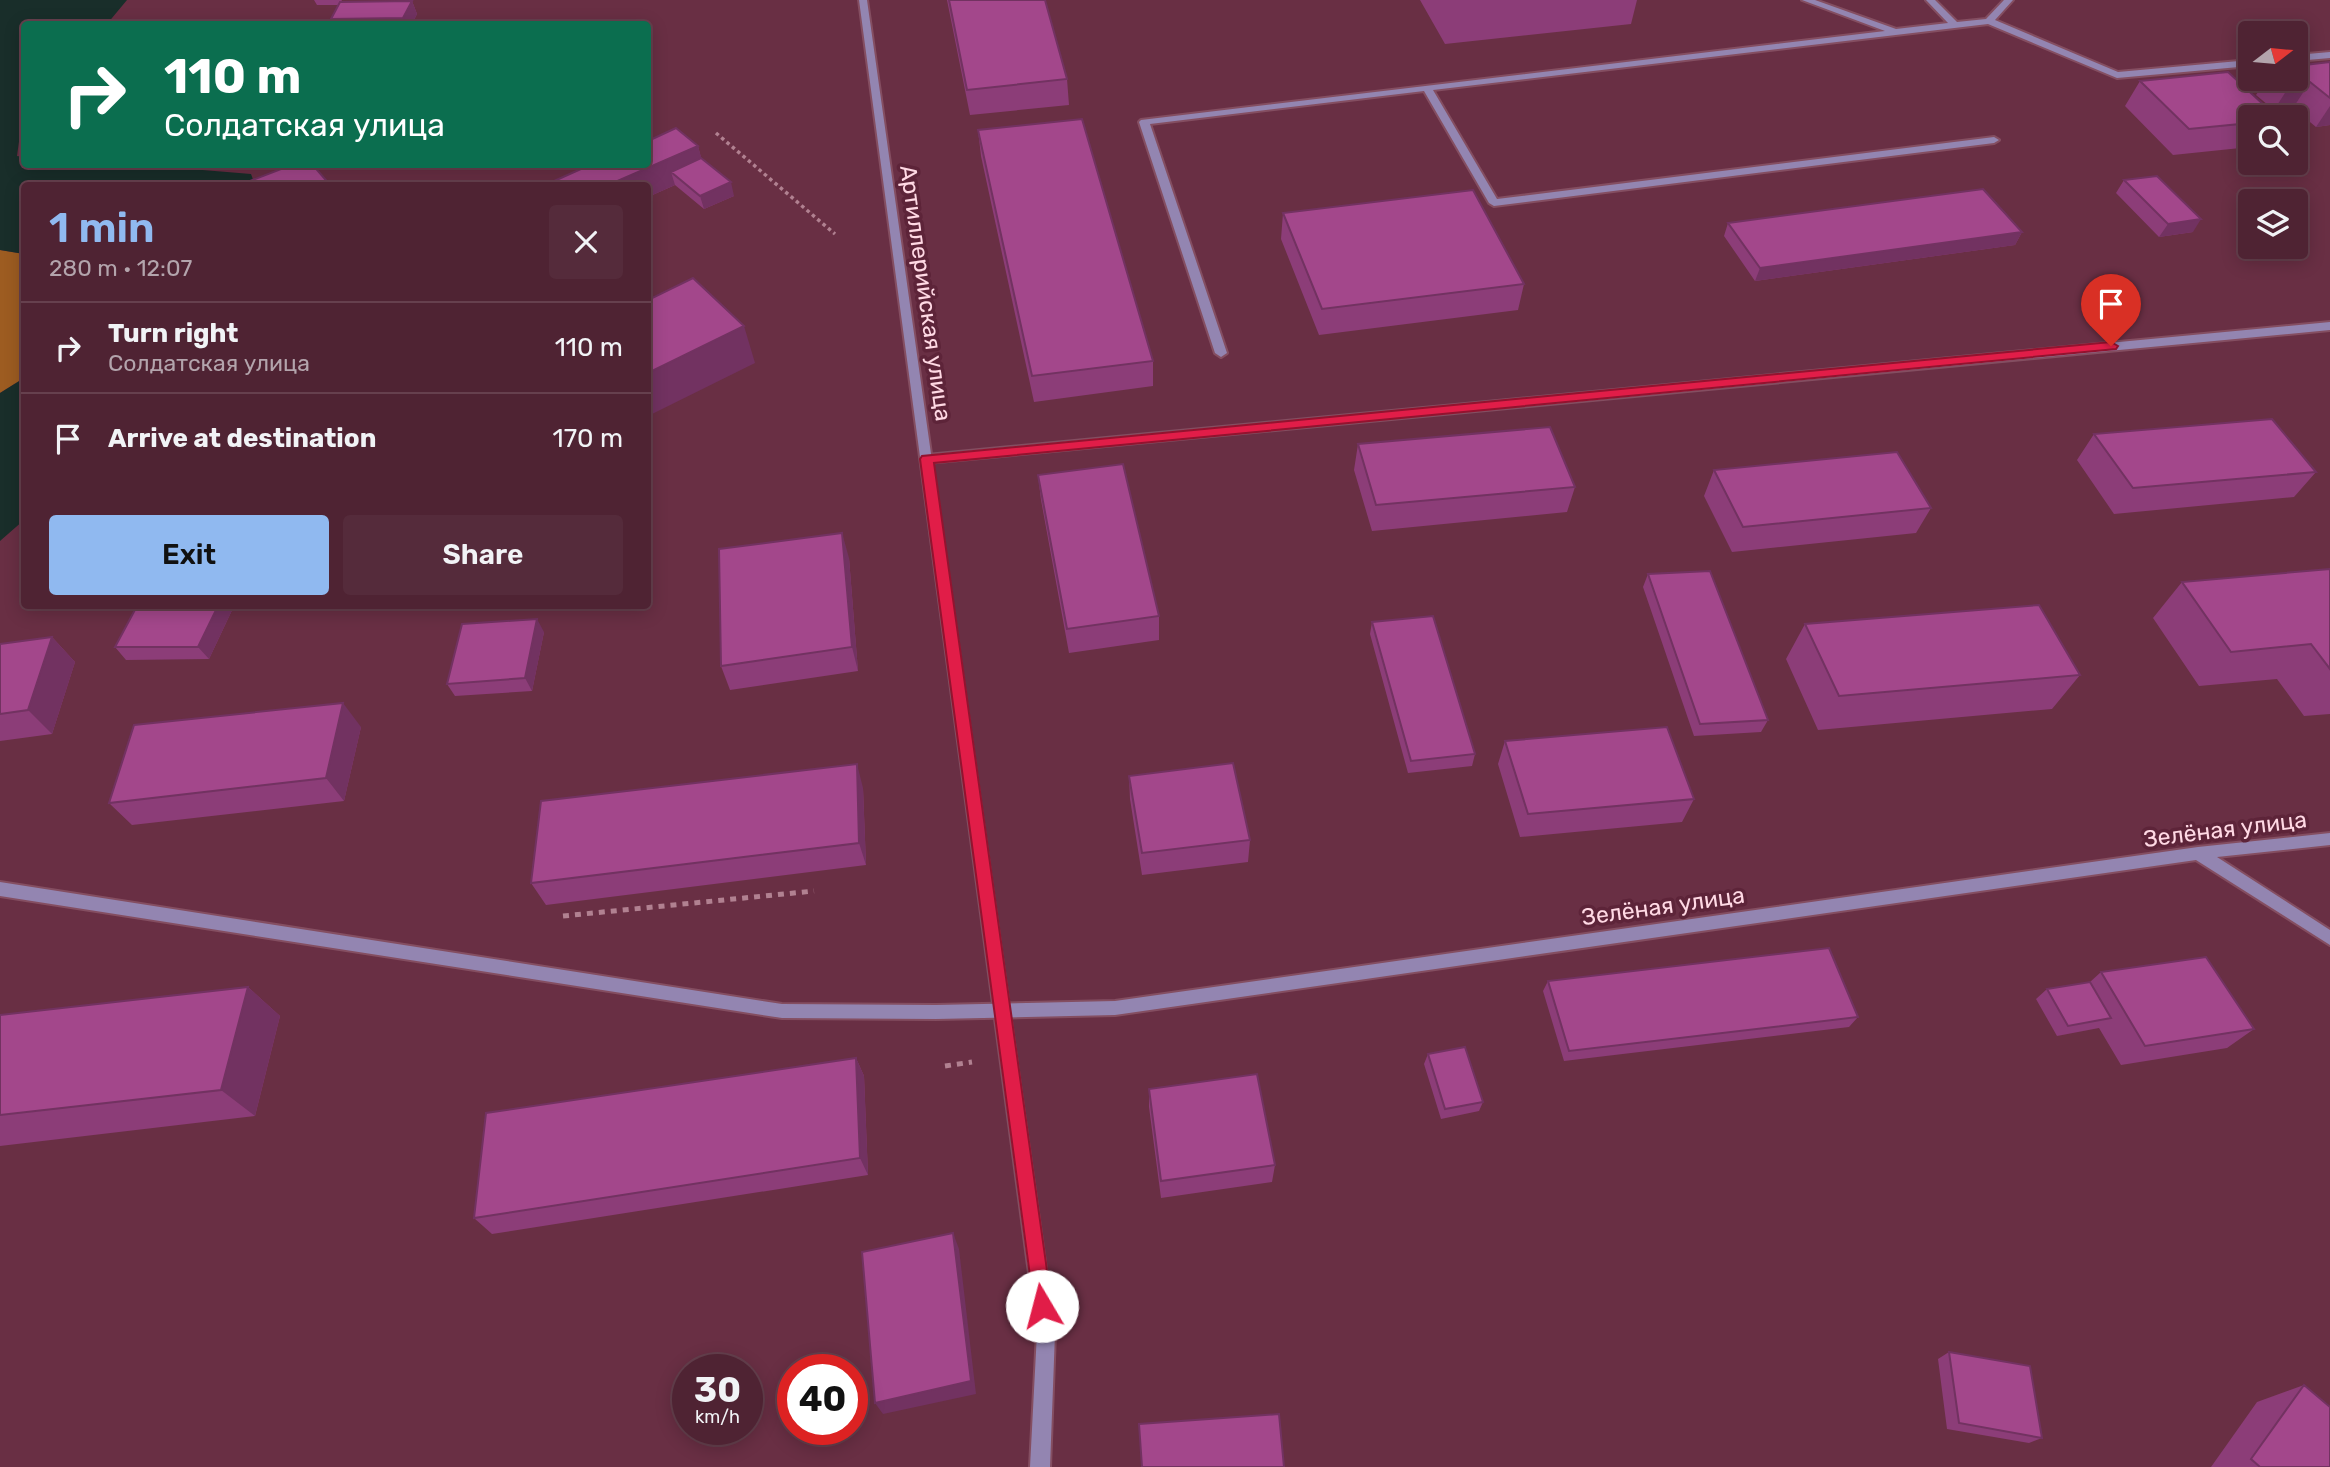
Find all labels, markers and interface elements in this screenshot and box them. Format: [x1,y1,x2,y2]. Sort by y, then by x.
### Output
north arrow [2238,21,2308,91]
map controls [2238,21,2308,259]
text: 110 m [164,47,301,105]
icon: right [49,49,140,140]
button: search [2238,105,2308,175]
text: Солдатская улица [164,106,445,144]
street label: Артиллерийская улица [894,163,958,423]
button: layers [2238,189,2308,259]
text: 1 min [49,203,155,253]
button: close [549,205,623,279]
text: 280 m · 12:07 [49,254,192,282]
pin [2081,274,2141,346]
icon: arrive [2092,285,2130,323]
text: Turn right [108,318,238,349]
icon: right [49,329,87,367]
text: 110 m [555,332,623,363]
text: Солдатская улица [108,349,310,377]
icon: arrive [49,420,87,458]
text: Arrive at destination [108,423,376,454]
text: 170 m [553,423,623,454]
button: Exit [49,515,329,595]
button: Share [343,515,623,595]
street label: Зелёная улица [2142,805,2308,853]
street label: Зелёная улица [1580,881,1746,931]
position arrow [1005,1269,1079,1343]
speed limit sign: 40 [777,1354,868,1445]
text: 30 [694,1369,741,1411]
text: km/h [695,1406,740,1428]

